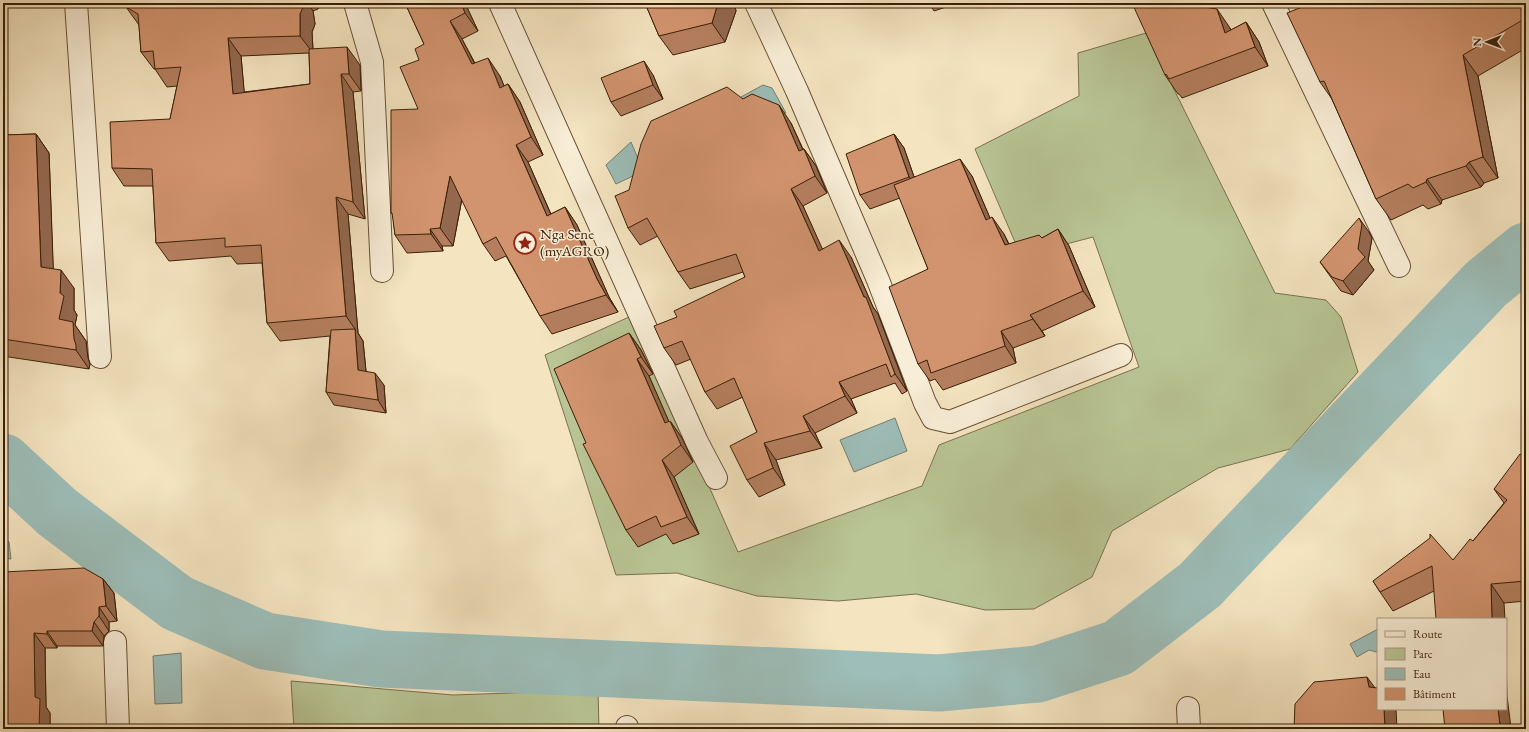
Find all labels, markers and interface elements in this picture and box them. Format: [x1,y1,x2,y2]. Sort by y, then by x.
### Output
north arrow [1467,22,1507,62]
text: N [1470,38,1484,47]
place label: Nga Sene (myAGRO) [540,224,610,260]
place icon: Nga Sene (myAGRO) [512,230,538,256]
legend [1377,618,1507,710]
text: Route [1413,626,1443,642]
text: Parc [1413,646,1433,662]
text: Eau [1413,666,1431,682]
text: Bâtiment [1413,686,1456,702]

